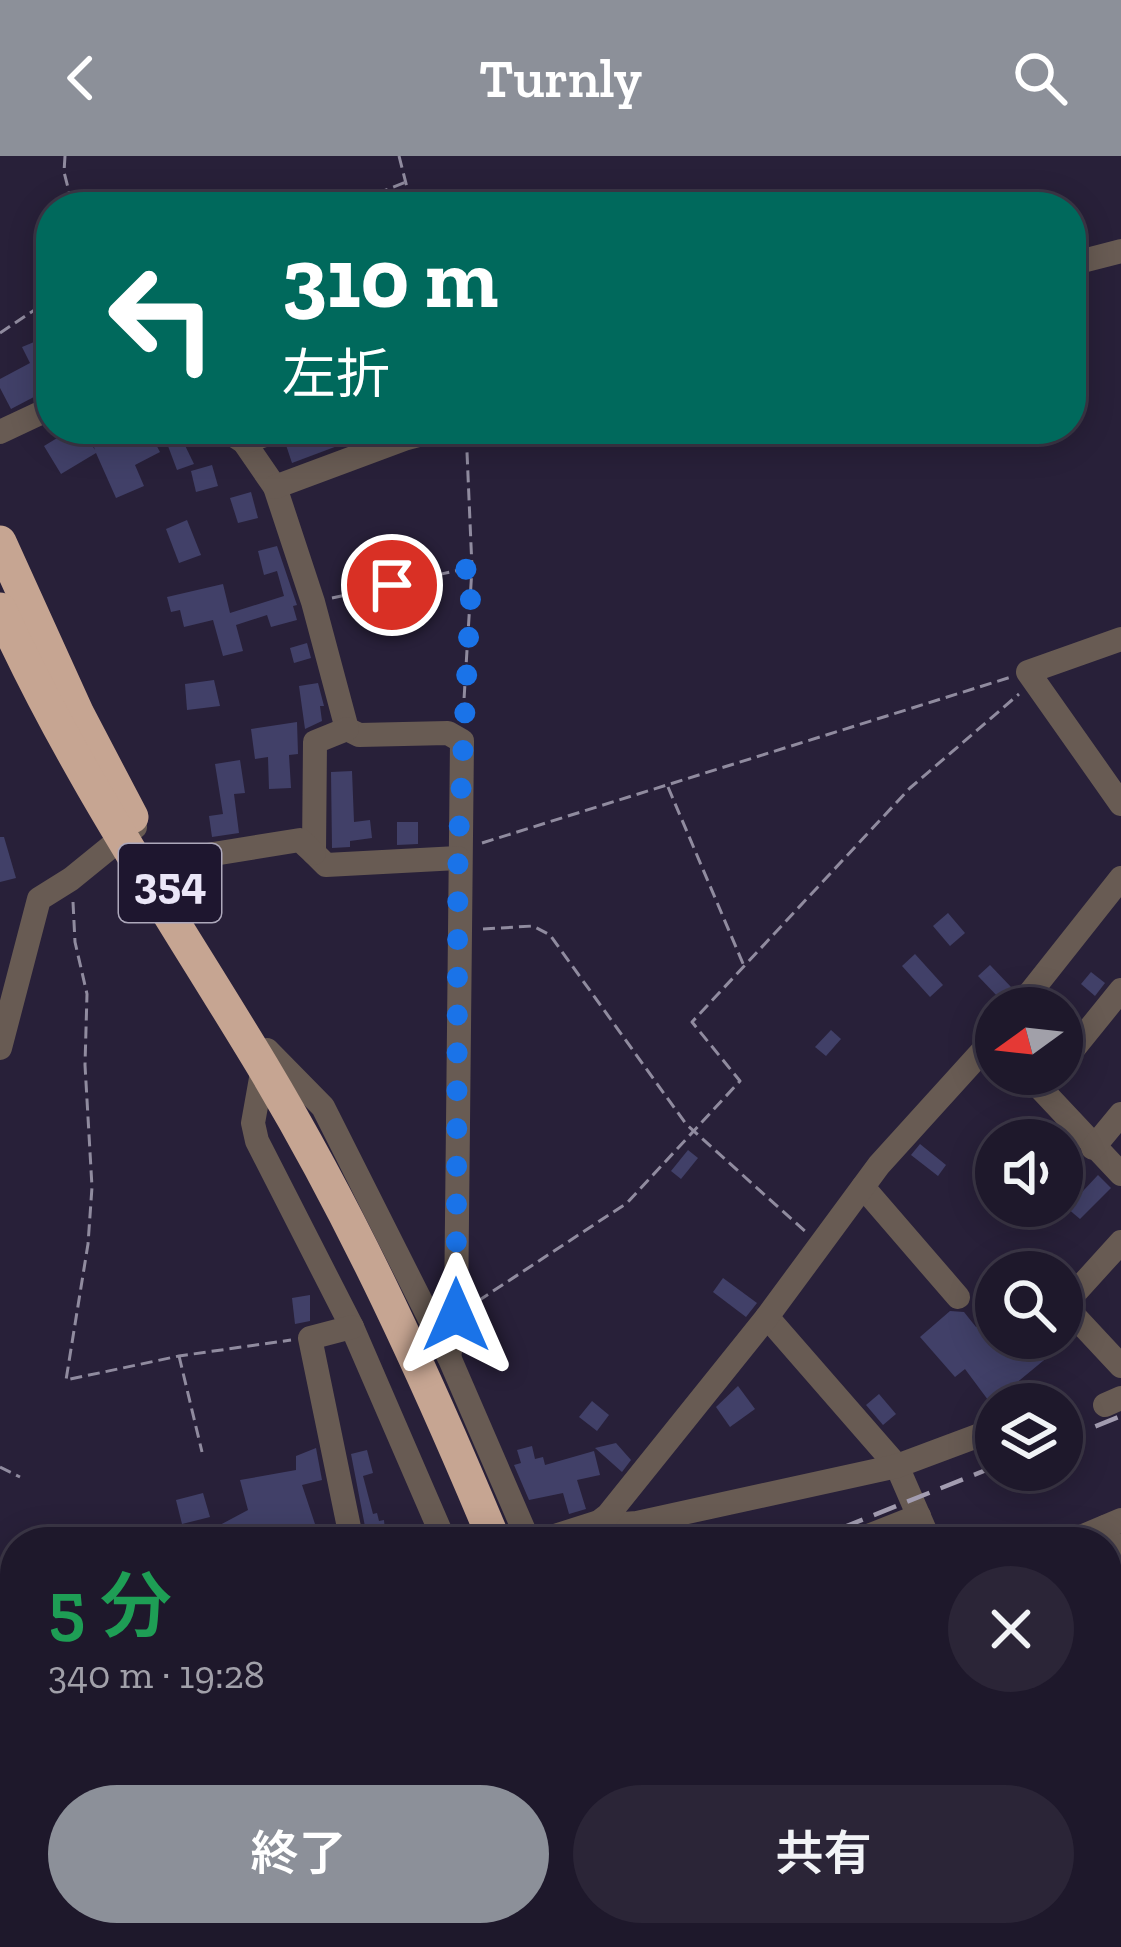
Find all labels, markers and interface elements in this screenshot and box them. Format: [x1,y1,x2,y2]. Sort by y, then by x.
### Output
icon: back [48,45,114,111]
icon: search [1007,45,1073,111]
text: Turnly [479,46,642,111]
text: 310 m [282,228,498,329]
icon: left [84,240,240,396]
text: 左折 [282,342,390,407]
pin [341,534,443,636]
icon: arrive [359,552,425,618]
road number: 354 [119,844,221,922]
north arrow [975,987,1083,1095]
map controls [975,987,1083,1491]
button: sound [975,1119,1083,1227]
button: search [975,1251,1083,1359]
position arrow [393,1252,519,1378]
button: layers [975,1383,1083,1491]
text: 5 分 [48,1563,172,1649]
button: close [948,1566,1074,1692]
text: 340 m · 19:28 [48,1651,265,1698]
button: 終了 [48,1785,549,1923]
button: 共有 [573,1785,1074,1923]

